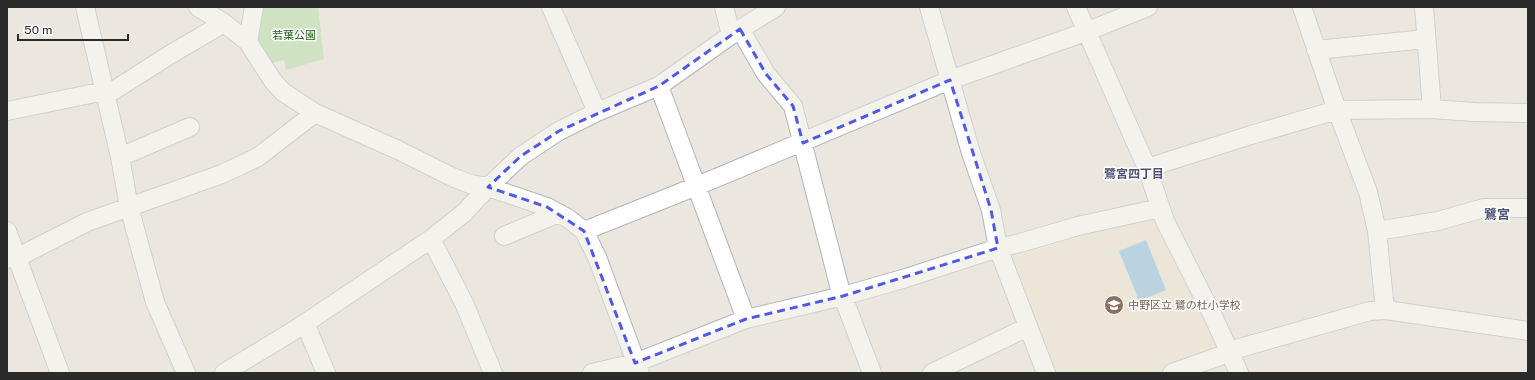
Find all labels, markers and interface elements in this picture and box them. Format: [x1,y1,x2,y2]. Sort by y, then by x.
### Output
scale bar [18,16,128,42]
text: 50 m [24,23,52,37]
park label: 若葉公園 [272,29,316,41]
district label: 鷺宮四丁目 [1104,167,1164,181]
district label: 鷺宮 [1484,207,1510,222]
school or university icon: 中野区立 鷺の杜小学校 [1103,294,1125,316]
place label: 中野区立 鷺の杜小学校 [1128,299,1241,311]

